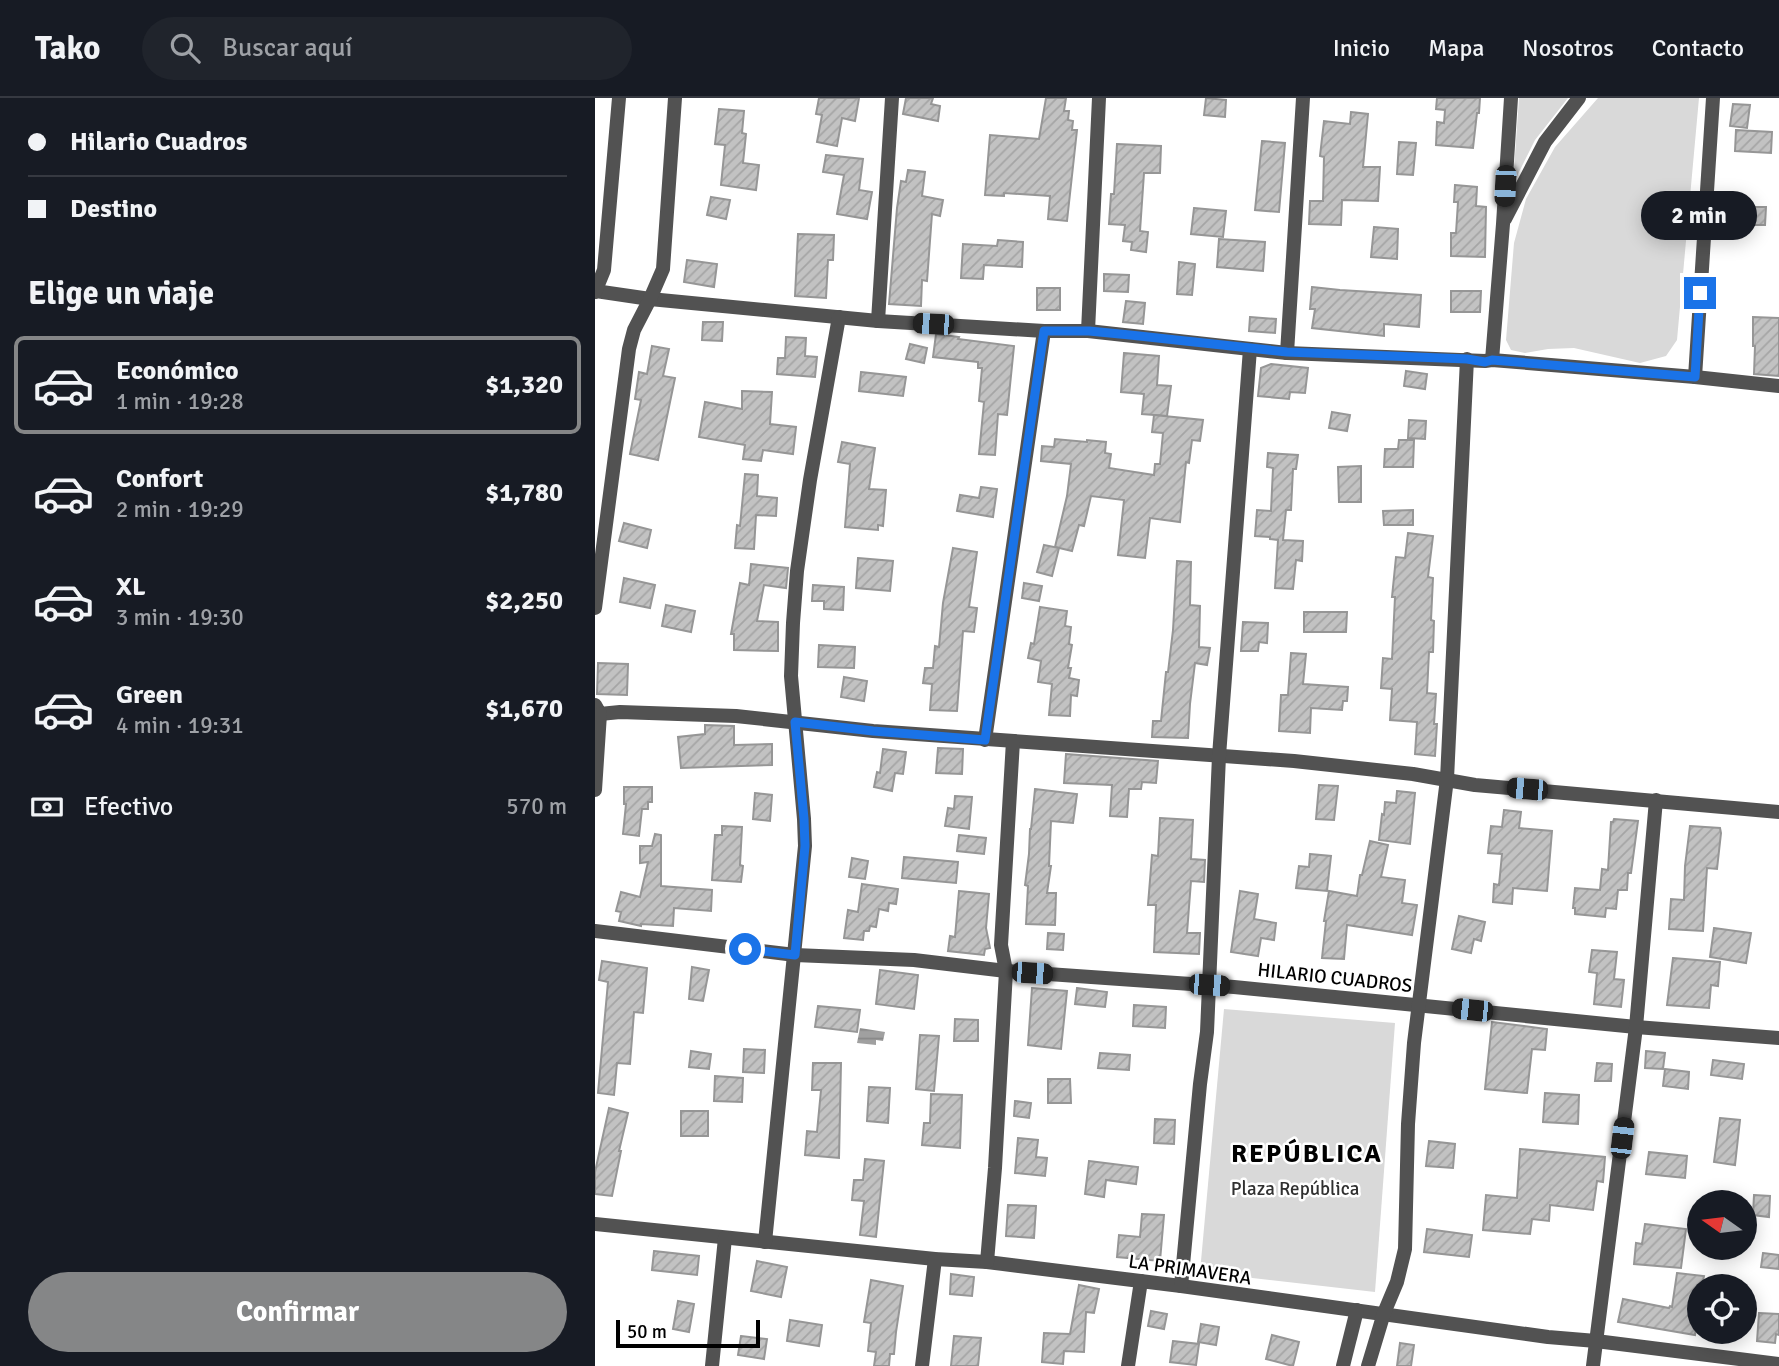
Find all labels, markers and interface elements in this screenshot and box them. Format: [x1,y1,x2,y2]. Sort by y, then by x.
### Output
search box [142,17,632,80]
text: Tako [35,28,100,69]
icon: search [166,29,204,67]
text: Buscar aquí [222,32,352,64]
text: Inicio [1333,33,1390,63]
text: Mapa [1428,33,1484,63]
text: Nosotros [1522,33,1614,63]
text: Contacto [1652,33,1744,63]
text: Hilario Cuadros [70,126,247,158]
car [1494,164,1517,208]
callout: 2 min [1642,192,1758,240]
text: Destino [70,193,157,225]
text: 2 min [1671,201,1727,230]
text: Elige un viaje [28,274,214,313]
route end [1684,277,1716,309]
car [912,312,955,336]
icon: car [32,354,95,417]
text: Económico [116,355,239,387]
text: $1,320 [485,369,563,401]
text: 1 min · 19:28 [116,387,244,416]
icon: car [32,462,95,525]
text: Confort [116,463,203,495]
text: $1,780 [485,477,563,509]
text: 2 min · 19:29 [116,495,244,524]
icon: car [32,570,95,633]
text: XL [116,571,146,603]
text: $2,250 [485,585,563,617]
text: 3 min · 19:30 [116,603,244,632]
icon: car [32,678,95,741]
text: Green [116,679,183,711]
text: $1,670 [485,693,563,725]
text: 4 min · 19:31 [116,711,244,740]
car [1506,777,1549,801]
icon: cash [28,788,66,826]
text: Efectivo [84,791,173,823]
text: 570 m [506,792,567,821]
route start [729,933,761,965]
street label: HILARIO CUADROS [1256,958,1413,998]
car [1011,961,1054,985]
car [1188,973,1231,997]
car [1451,997,1494,1023]
car [1610,1116,1635,1160]
district label: REPÚBLICA [1231,1138,1383,1170]
park label: Plaza República [1231,1177,1359,1201]
north arrow [1687,1190,1757,1260]
map controls [1687,1190,1757,1344]
street label: LA PRIMAVERA [1127,1249,1253,1291]
button: Confirmar [28,1272,567,1352]
button: locate [1687,1274,1757,1344]
scale bar [616,1317,759,1349]
text: 50 m [627,1320,667,1344]

